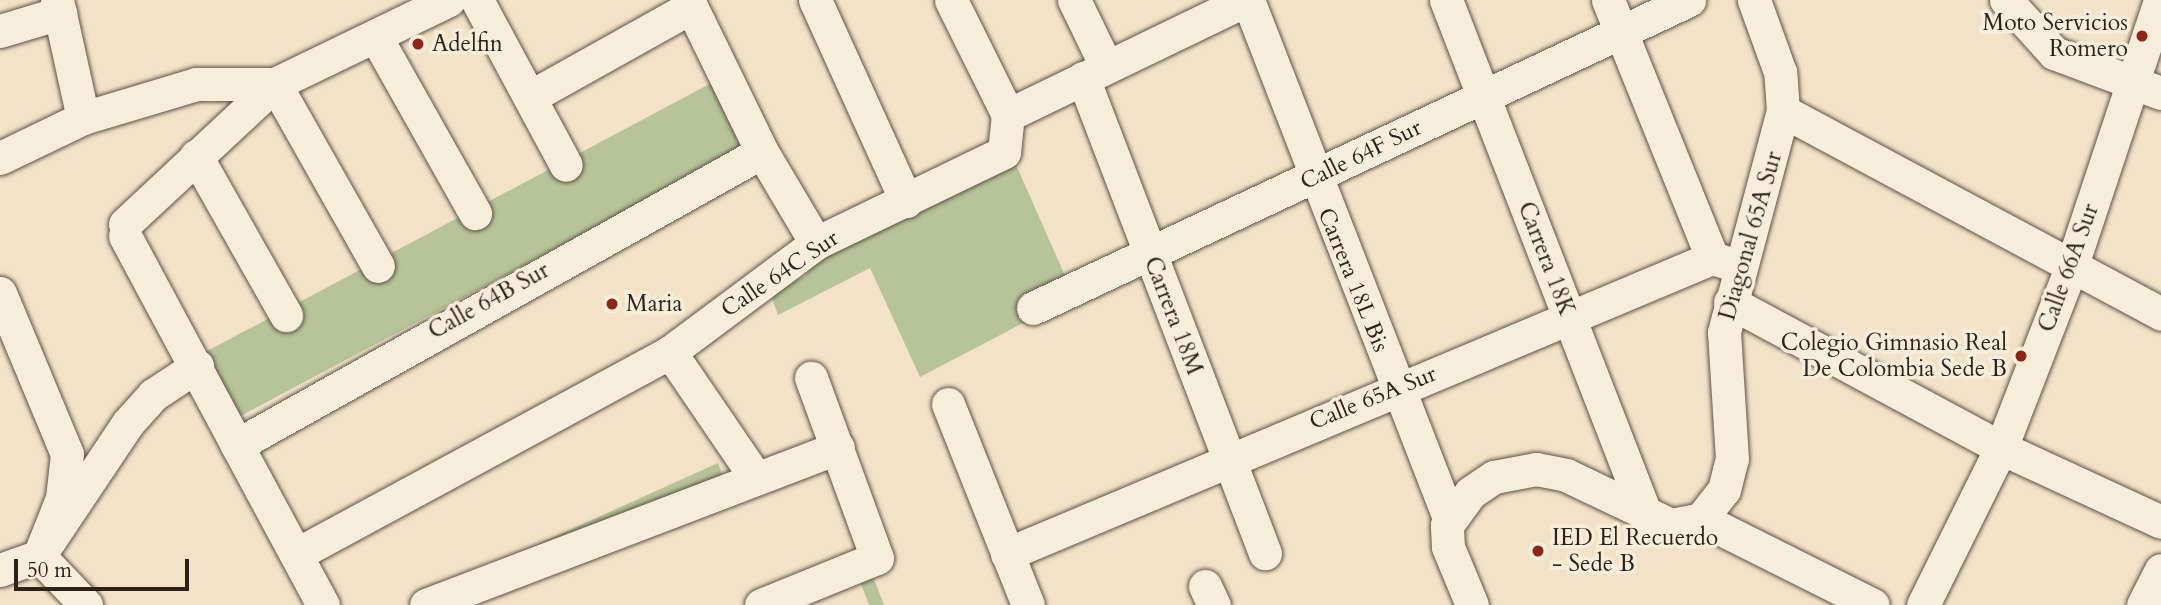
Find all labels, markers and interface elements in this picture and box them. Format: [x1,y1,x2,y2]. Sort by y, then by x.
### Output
place label: Moto Servicios Romero [1982,9,2128,63]
marker: Moto Servicios Romero [2134,28,2150,44]
place label: Adelfin [432,30,503,58]
marker: Adelfin [410,36,426,52]
street label: Calle 64F Sur [1296,114,1426,196]
street label: Diagonal 65A Sur [1714,149,1788,323]
street label: Carrera 18K [1512,198,1580,320]
street label: Calle 66A Sur [2033,200,2105,336]
street label: Carrera 18L Bis [1312,204,1394,356]
street label: Calle 64C Sur [716,225,844,323]
street label: Carrera 18M [1138,253,1208,379]
street label: Calle 64B Sur [424,257,554,345]
place label: Maria [626,290,682,318]
marker: Maria [604,296,620,312]
place label: Colegio Gimnasio Real De Colombia Sede B [1781,329,2007,383]
marker: Colegio Gimnasio Real De Colombia Sede B [2013,348,2029,364]
street label: Calle 65A Sur [1305,360,1441,436]
place label: IED El Recuerdo - Sede B [1552,524,1718,578]
marker: IED El Recuerdo - Sede B [1530,543,1546,559]
scale bar [18,546,192,590]
text: 50 m [27,556,72,585]

